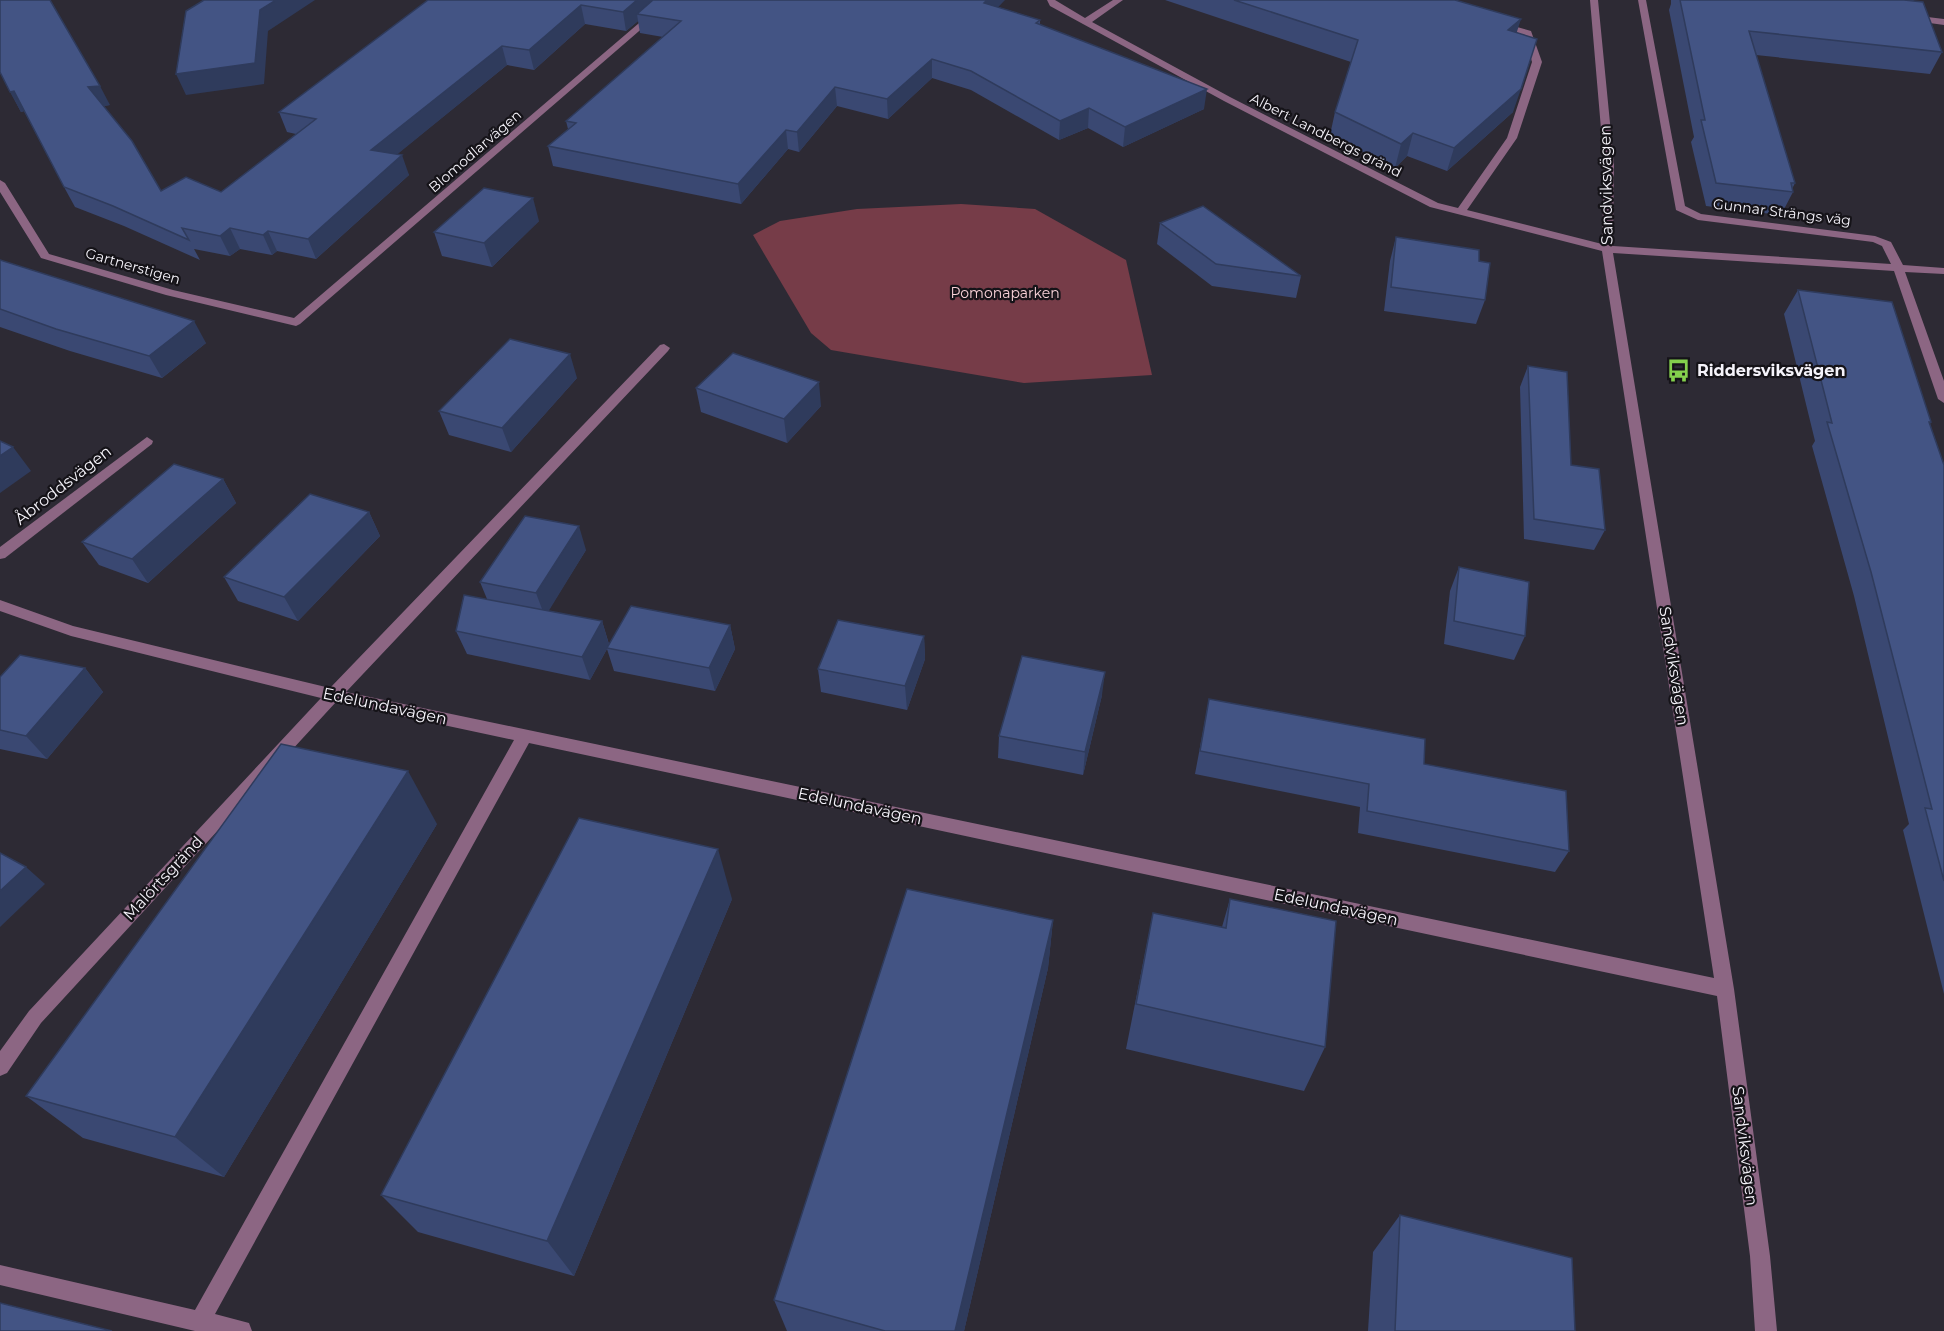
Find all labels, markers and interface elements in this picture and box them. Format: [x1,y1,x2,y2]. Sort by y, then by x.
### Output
street label: Albert Landbergs gränd [1247,89,1405,181]
street label: Blomodlarvägen [425,106,525,196]
street label: Sandviksvägen [1595,125,1617,245]
street label: Gunnar Strängs väg [1712,195,1852,229]
street label: Gartnerstigen [83,244,183,288]
park label: Pomonaparken [950,284,1060,302]
bus stop icon: Riddersviksvägen [1666,357,1692,383]
place label: Riddersviksvägen [1697,361,1845,380]
street label: Åbroddsvägen [10,441,115,529]
street label: Sandviksvägen [1655,605,1693,727]
street label: Edelundavägen [321,684,449,728]
street label: Edelundavägen [796,784,924,828]
street label: Malörtsgränd [119,832,207,924]
street label: Edelundavägen [1272,885,1400,929]
street label: Sandviksvägen [1728,1085,1762,1207]

